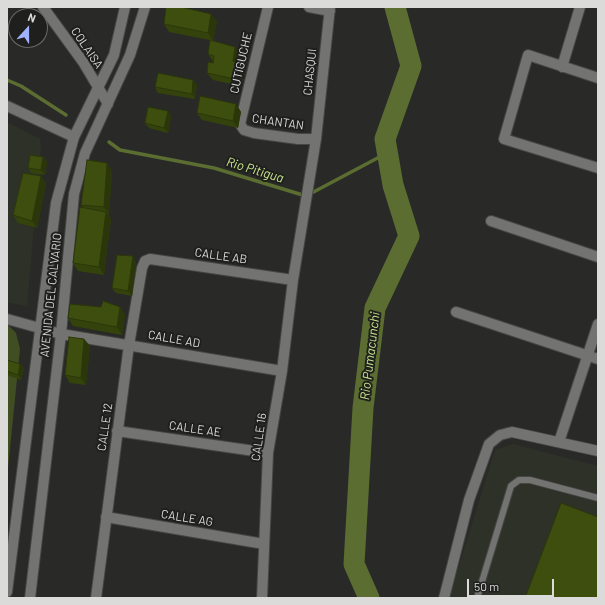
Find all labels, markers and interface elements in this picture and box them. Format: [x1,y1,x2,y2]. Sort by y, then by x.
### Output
north arrow [8,8,48,48]
text: N [26,10,38,25]
street label: COLAISA [68,25,106,71]
street label: CUTIGUCHE [227,31,255,95]
street label: CHASQUI [300,48,320,96]
street label: CHANTAN [251,111,305,133]
water label: Rio Pitigua [224,154,286,186]
street label: AVENIDA DEL CALVARIO [37,232,65,358]
street label: CALLE AB [194,245,248,267]
water label: Rio Pumacunchi [357,311,383,401]
street label: CALLE AD [147,327,201,351]
street label: CALLE 12 [94,402,116,452]
street label: CALLE 16 [249,412,269,462]
street label: CALLE AE [168,418,222,440]
street label: CALLE AG [160,507,214,529]
scale bar [469,571,556,597]
text: 50 m [474,579,499,593]

